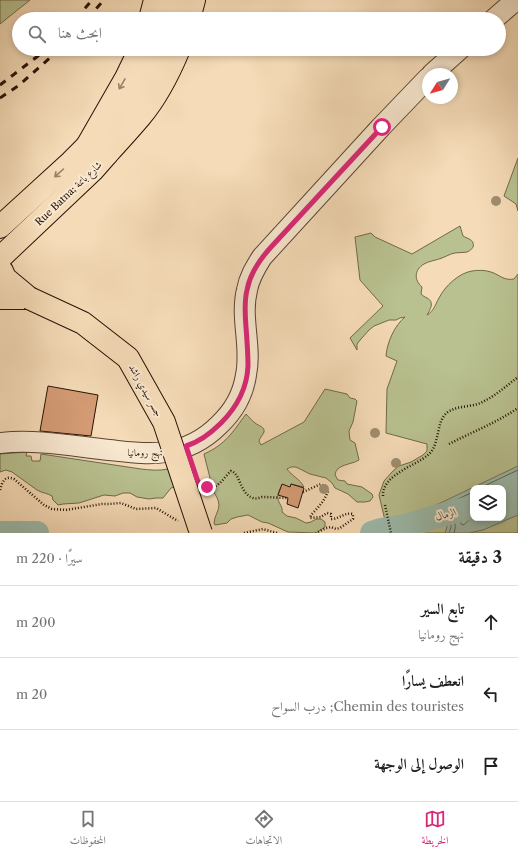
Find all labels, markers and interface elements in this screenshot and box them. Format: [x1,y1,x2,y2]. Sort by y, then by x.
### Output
search box [12,12,506,56]
icon: search [26,23,48,45]
text: ابحث هنا [58,23,102,42]
north arrow [422,68,458,104]
one-way arrow [118,78,126,90]
route start [373,118,391,136]
street label: Rue Batna; شارع باتنة [32,158,107,231]
one-way arrow [54,168,64,177]
street label: جسر سيدي راشد [124,362,165,420]
street label: نهج رومانيا [127,446,163,462]
route end [198,478,216,496]
map controls [470,485,506,521]
button: layers [470,485,506,521]
water label: الرمال [434,505,458,523]
text: 3 دقيقة [458,547,502,567]
text: سيرًا · 220 m [16,550,83,566]
text: تابع السير [421,599,464,618]
icon: ahead [480,611,502,633]
text: 200 m [16,614,56,630]
text: نهج رومانيا [418,626,464,642]
text: انعطف يسارًا [402,671,464,690]
icon: left [480,683,502,705]
text: 20 m [16,686,47,702]
text: Chemin des touristes; درب السواح [271,698,464,714]
text: الوصول إلى الوجهة [374,754,464,773]
icon: arrive [480,755,502,777]
tab: المحفوظات [70,808,106,851]
tab: الاتجاهات [245,808,282,851]
tab: الخريطة [422,808,448,851]

